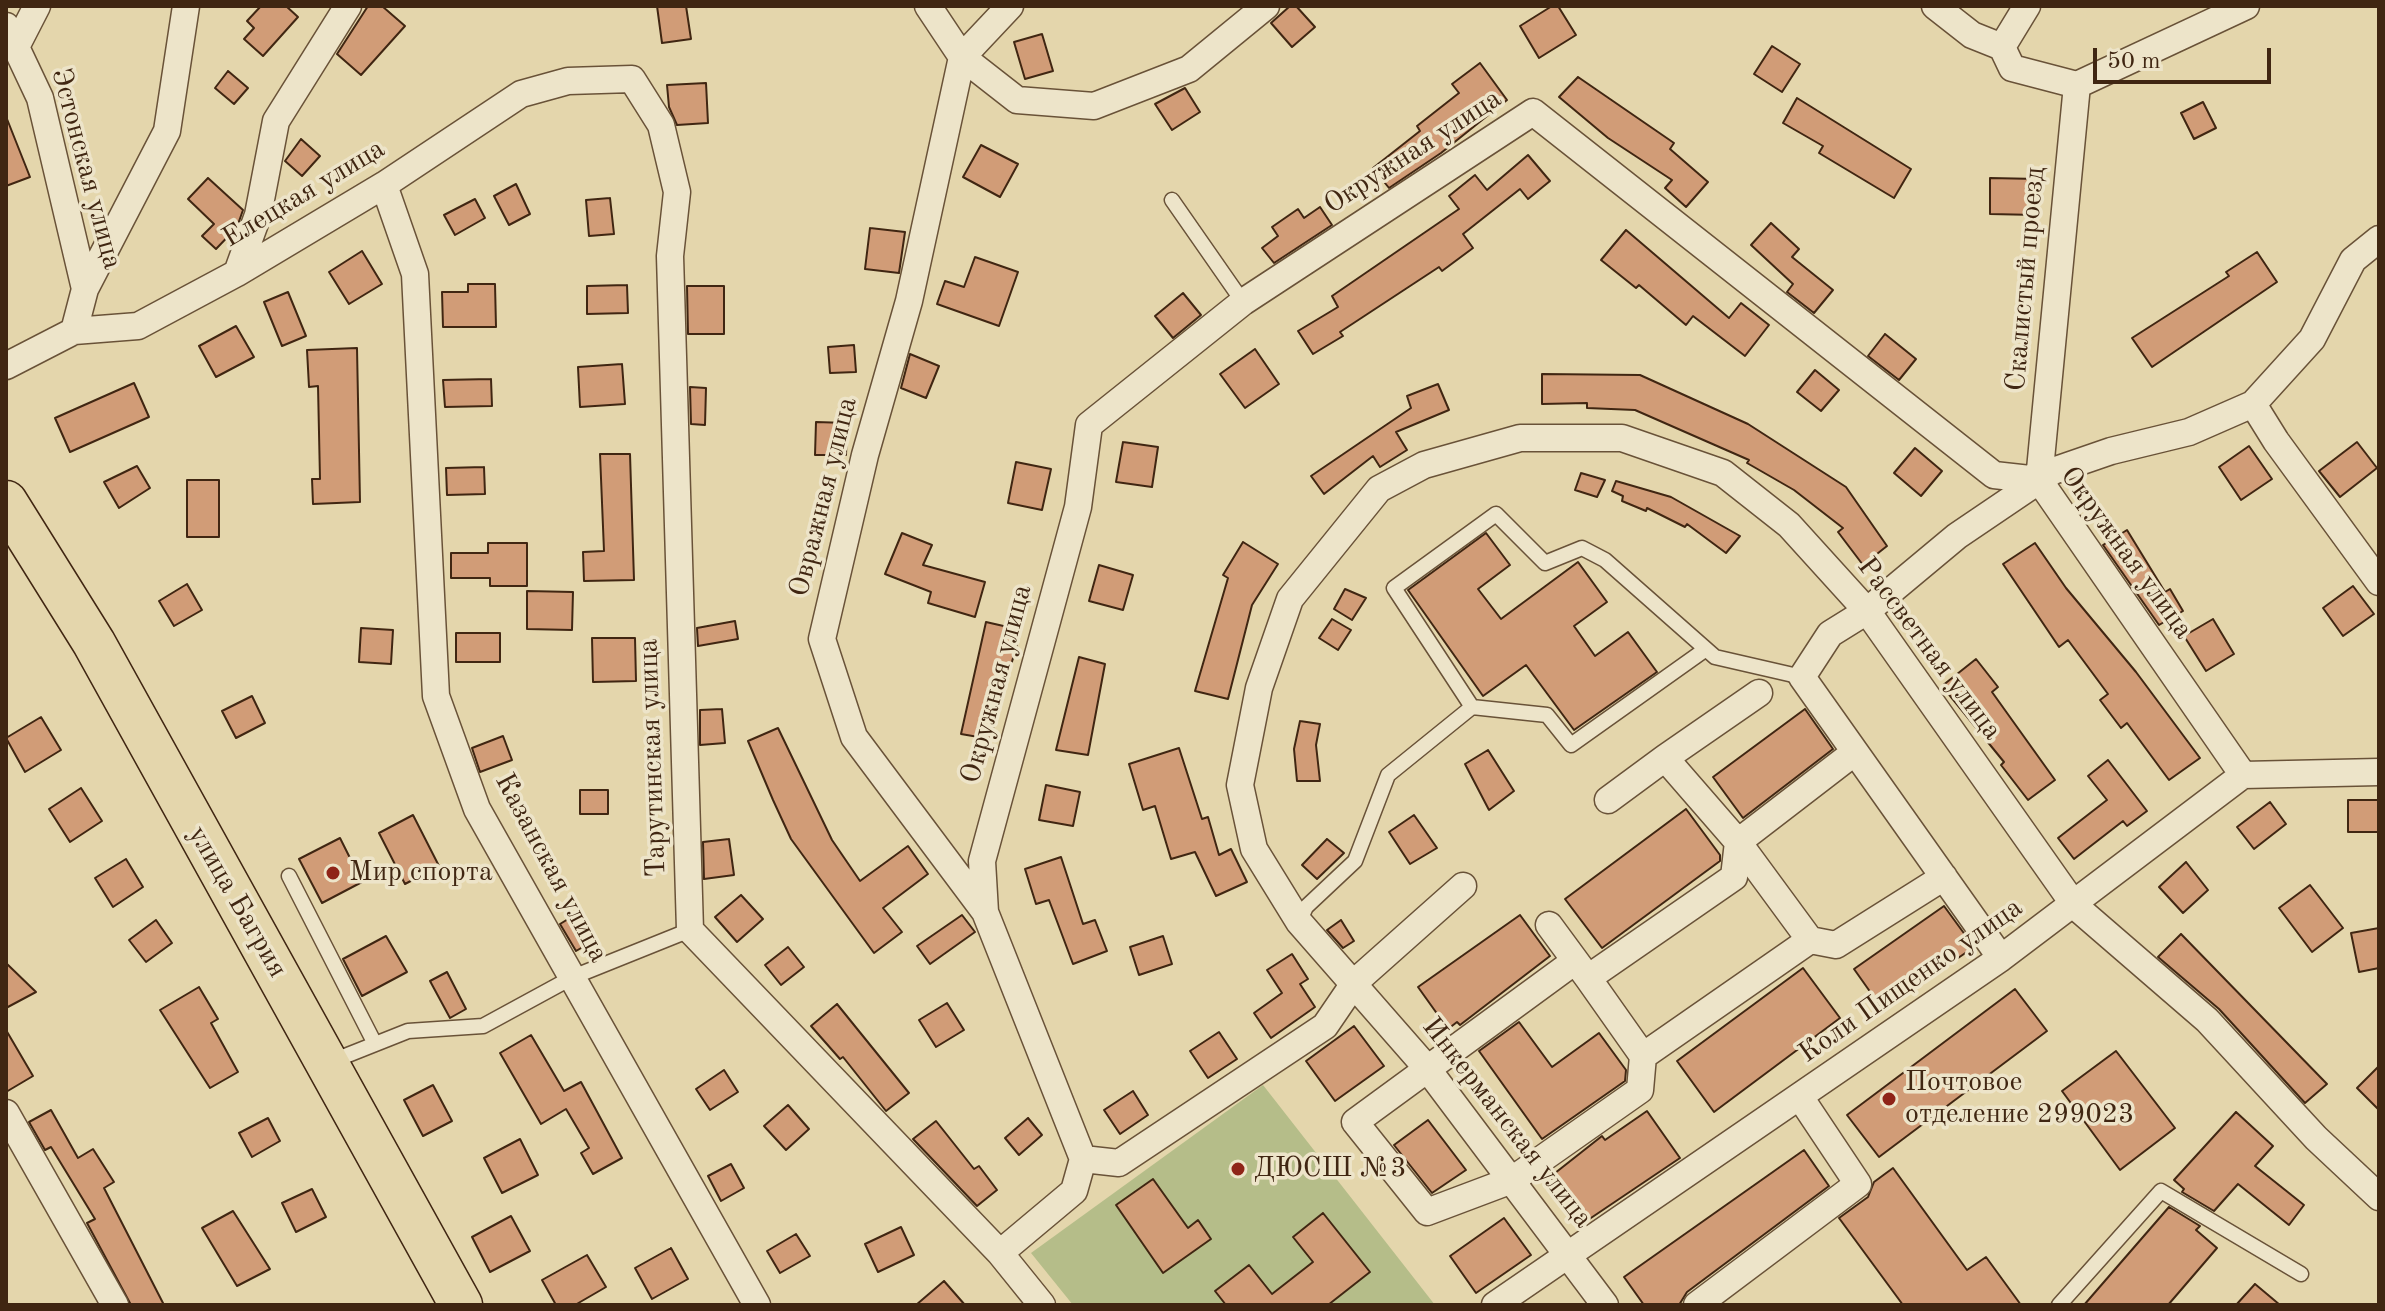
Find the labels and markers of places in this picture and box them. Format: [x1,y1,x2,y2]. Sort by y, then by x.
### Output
place label: Мир спорта [349,856,493,890]
marker: Мир спорта [324,864,342,882]
place label: Почтовое отделение 299023 [1905,1066,2134,1132]
marker: Почтовое отделение 299023 [1880,1090,1898,1108]
place label: ДЮСШ №3 [1254,1152,1406,1186]
marker: ДЮСШ №3 [1229,1160,1247,1178]

